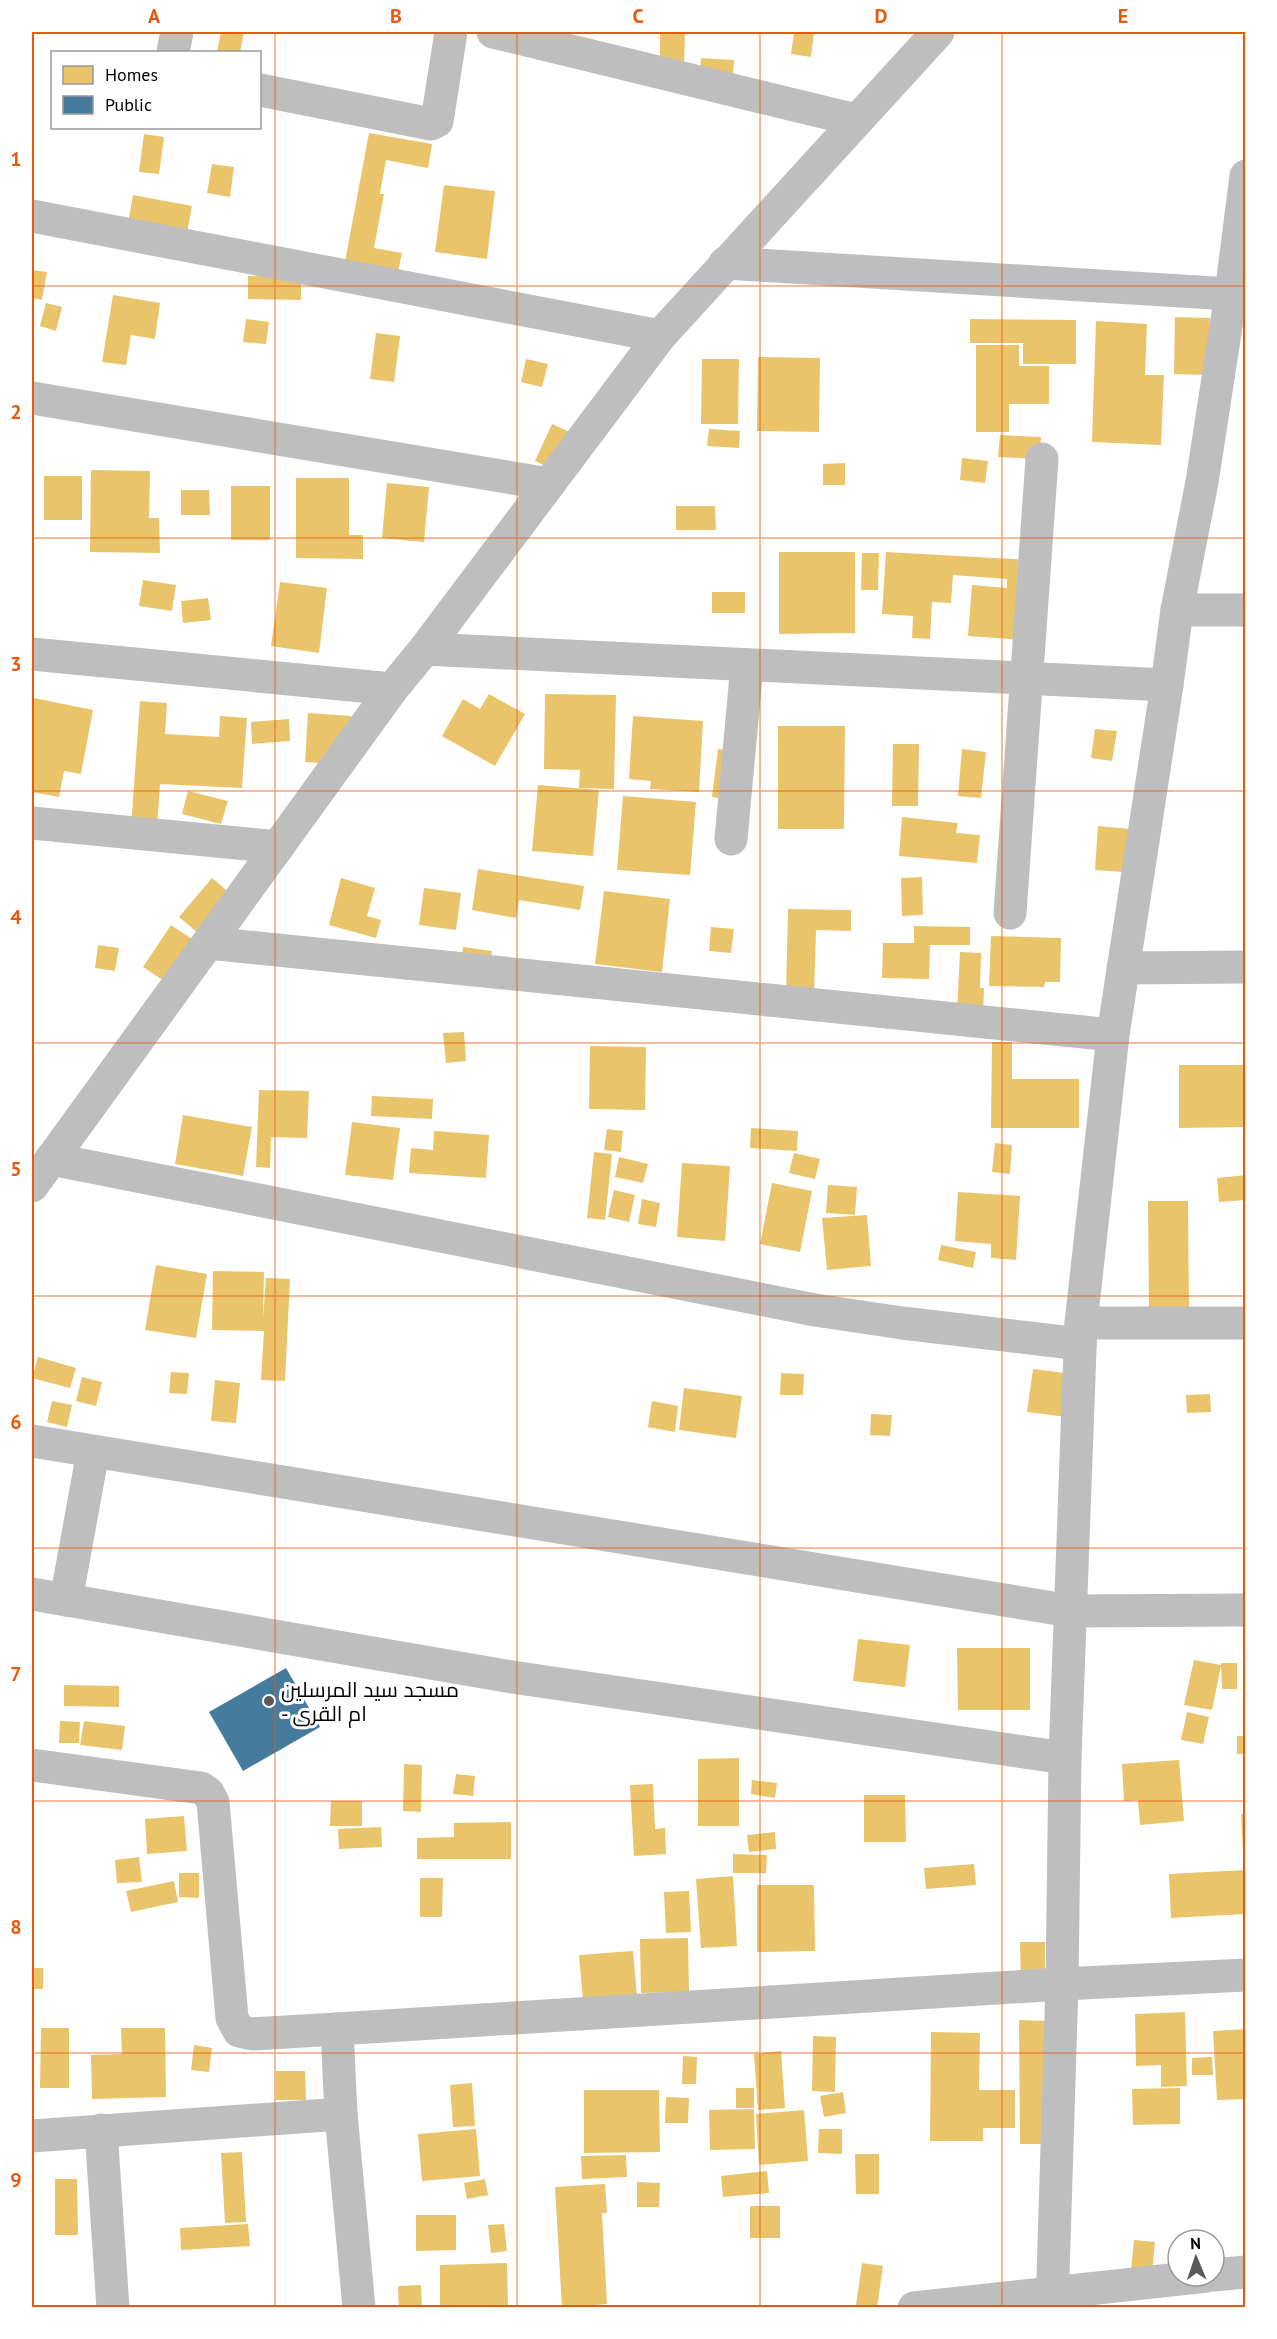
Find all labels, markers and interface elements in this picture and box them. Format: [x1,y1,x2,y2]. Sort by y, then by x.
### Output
text: A [148,3,161,29]
text: B [390,3,402,29]
text: C [632,3,644,29]
text: D [875,3,888,29]
text: E [1118,3,1128,29]
legend [51,51,261,129]
text: Homes [105,63,158,86]
text: Public [105,93,152,116]
text: 1 [10,146,22,172]
text: 2 [10,399,22,425]
text: 3 [10,651,22,677]
text: 4 [10,904,22,930]
text: 5 [10,1156,22,1182]
text: 6 [10,1409,22,1435]
text: 7 [10,1661,22,1687]
place label: مسجد سيد المرسلين - ام القرى [281,1676,459,1728]
marker: مسجد سيد المرسلين - ام القرى [262,1694,276,1708]
text: 8 [10,1914,22,1940]
text: 9 [10,2167,22,2193]
north arrow [1166,2228,1226,2288]
text: N [1190,2233,1201,2253]

